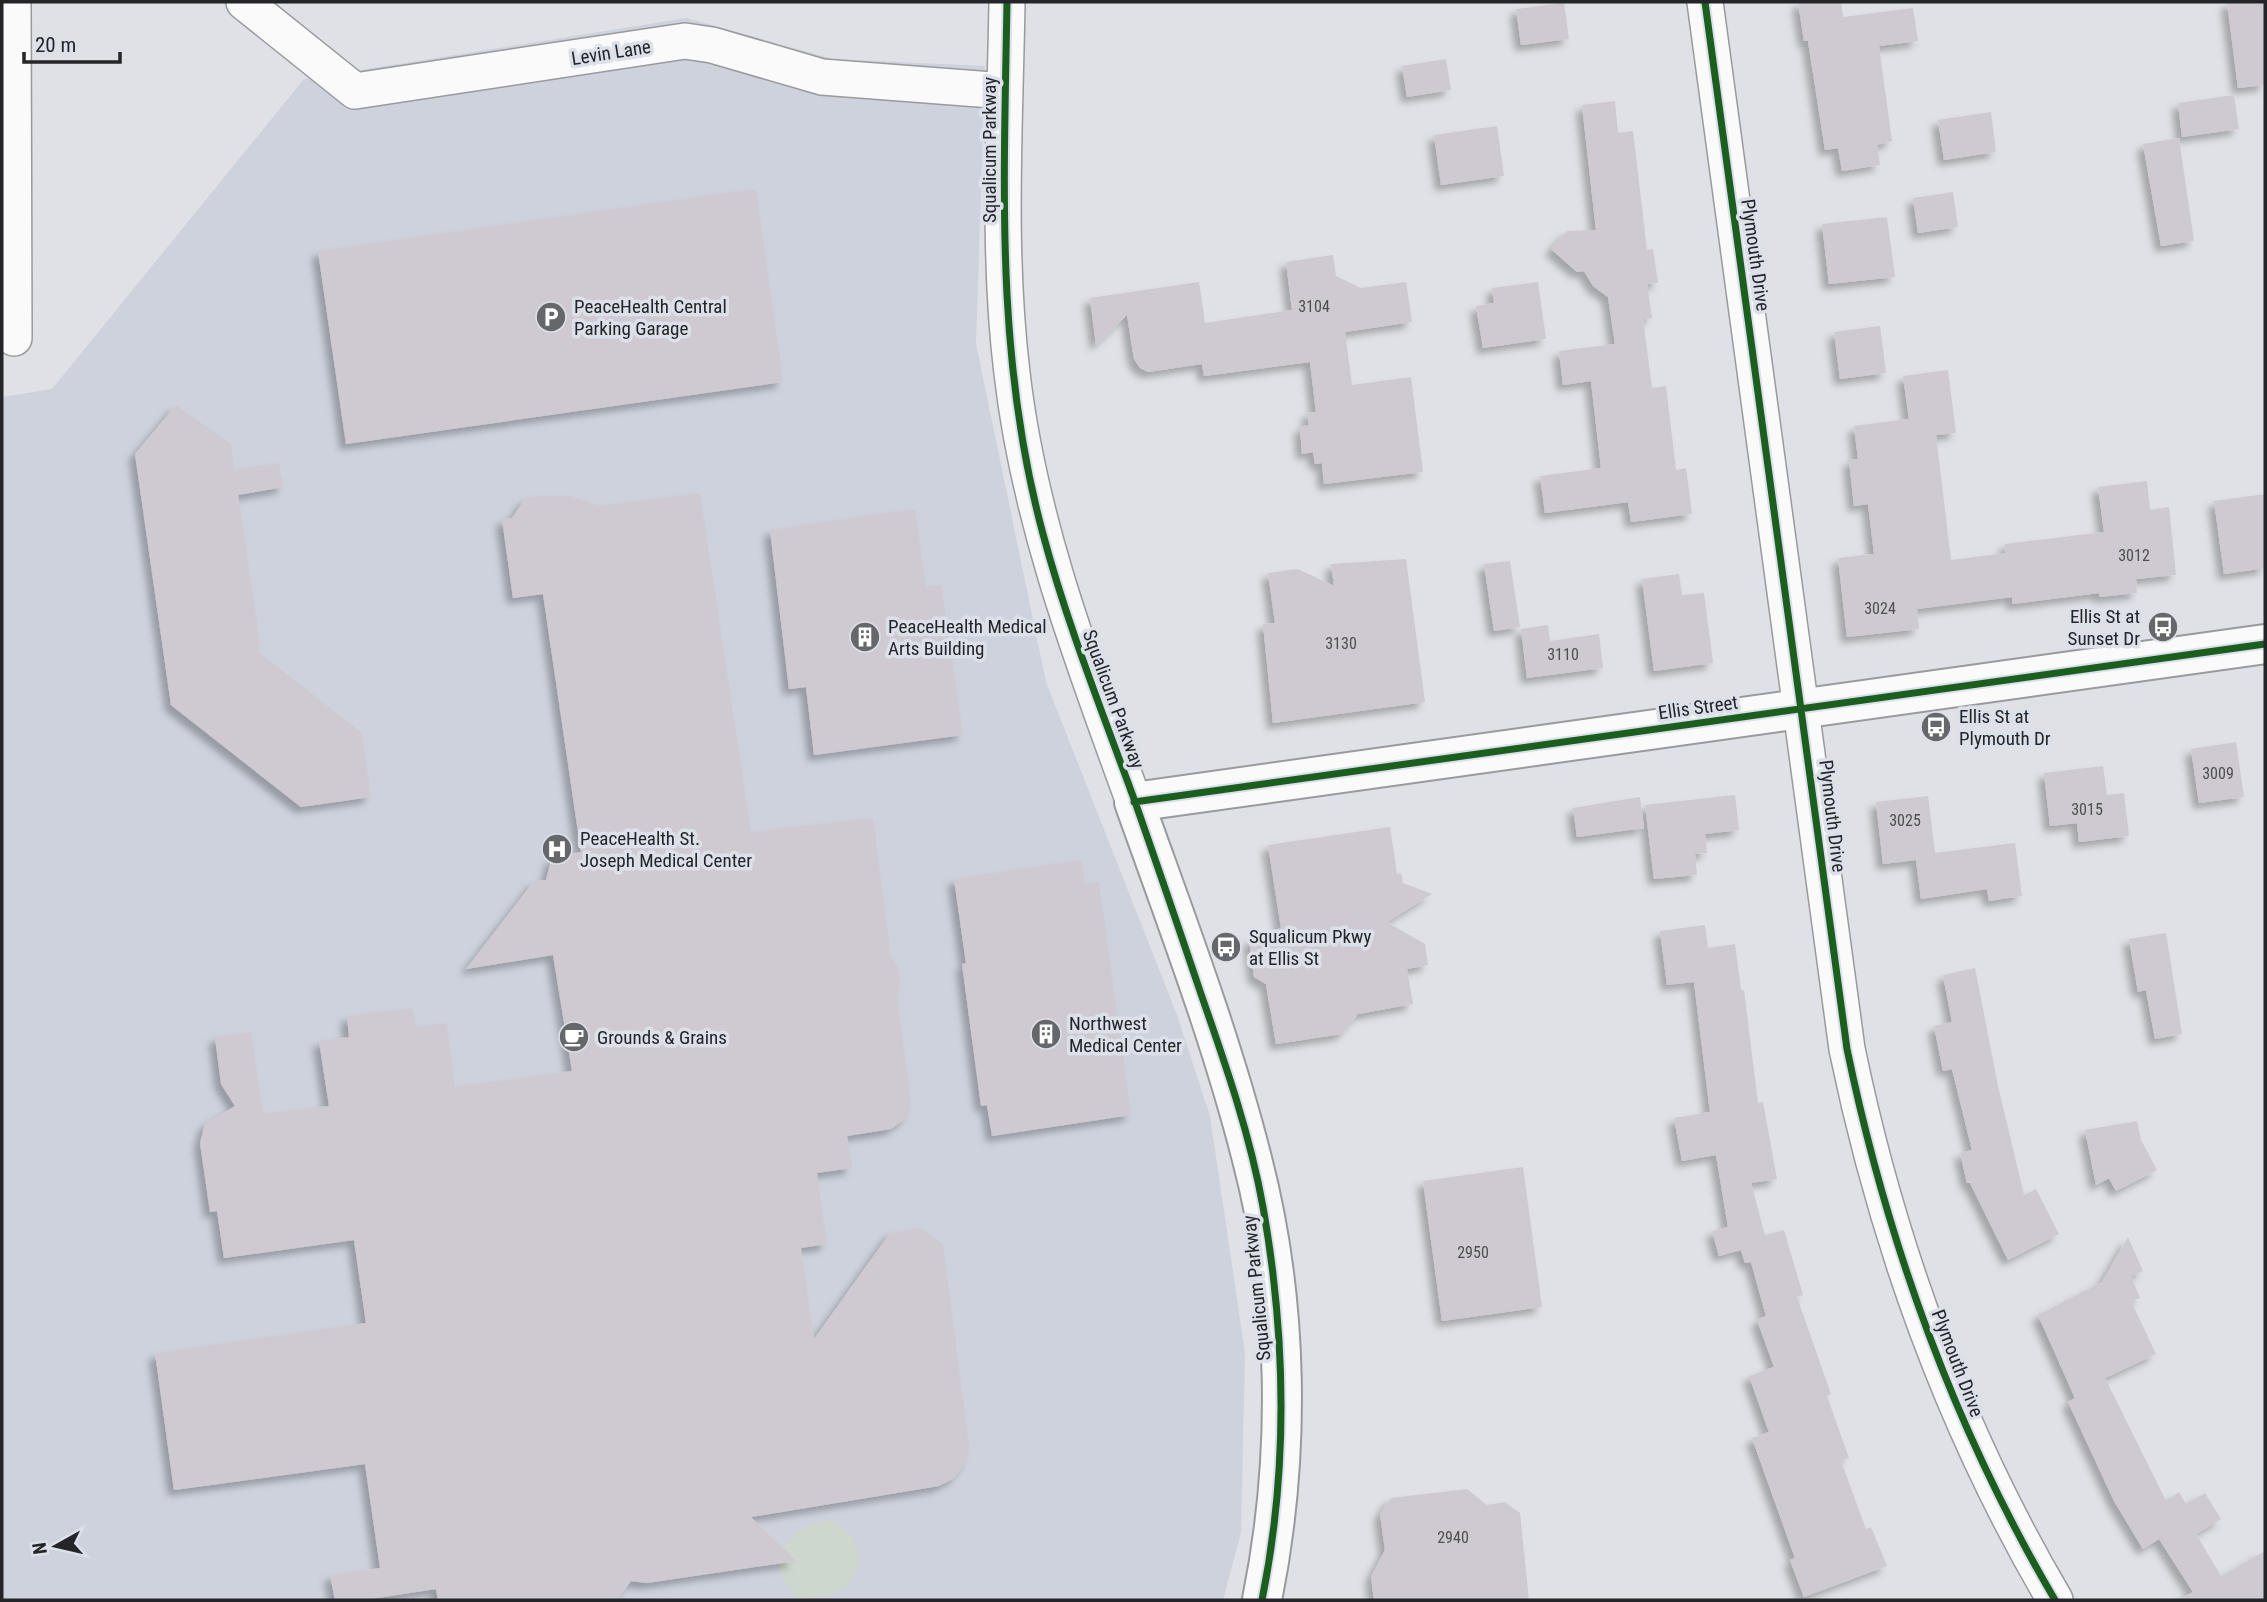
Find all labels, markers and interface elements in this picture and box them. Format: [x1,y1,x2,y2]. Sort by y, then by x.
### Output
scale bar [24,21,121,65]
text: 20 m [35,33,76,57]
street label: Levin Lane [570,35,653,70]
street label: Squalicum Parkway [978,77,1001,223]
street label: Plymouth Drive [1736,198,1775,313]
place label: PeaceHealth Central Parking Garage [574,295,727,340]
house number: 3104 [1298,297,1330,316]
parking icon: PeaceHealth Central Parking Garage [534,300,568,334]
house number: 3012 [2118,546,2150,565]
house number: 3024 [1864,599,1896,618]
place label: Ellis St at Sunset Dr [2068,605,2140,650]
bus stop icon: Ellis St at Sunset Dr [2146,610,2180,644]
place label: PeaceHealth Medical Arts Building [888,615,1047,660]
building icon: PeaceHealth Medical Arts Building [848,620,882,654]
street label: Squalicum Parkway [1078,627,1149,772]
house number: 3130 [1325,634,1357,653]
house number: 3110 [1547,645,1579,664]
street label: Ellis Street [1657,691,1739,724]
place label: Ellis St at Plymouth Dr [1959,705,2051,750]
bus stop icon: Ellis St at Plymouth Dr [1919,710,1953,744]
street label: Plymouth Drive [1814,759,1851,874]
house number: 3009 [2202,764,2234,783]
house number: 3015 [2071,800,2103,819]
house number: 3025 [1889,811,1921,830]
place label: PeaceHealth St. Joseph Medical Center [580,827,752,872]
hospital icon: PeaceHealth St. Joseph Medical Center [540,832,574,866]
place label: Squalicum Pkwy at Ellis St [1249,925,1371,970]
bus stop icon: Squalicum Pkwy at Ellis St [1209,930,1243,964]
place label: Northwest Medical Center [1069,1012,1182,1057]
building icon: Northwest Medical Center [1029,1017,1063,1051]
cafe icon: Grounds & Grains [557,1020,591,1054]
place label: Grounds & Grains [597,1026,727,1049]
street label: Squalicum Parkway [1237,1214,1276,1362]
house number: 2950 [1457,1243,1489,1262]
street label: Plymouth Drive [1927,1306,1989,1420]
north arrow [21,1511,91,1581]
house number: 2940 [1437,1528,1469,1547]
text: N [27,1541,52,1556]

